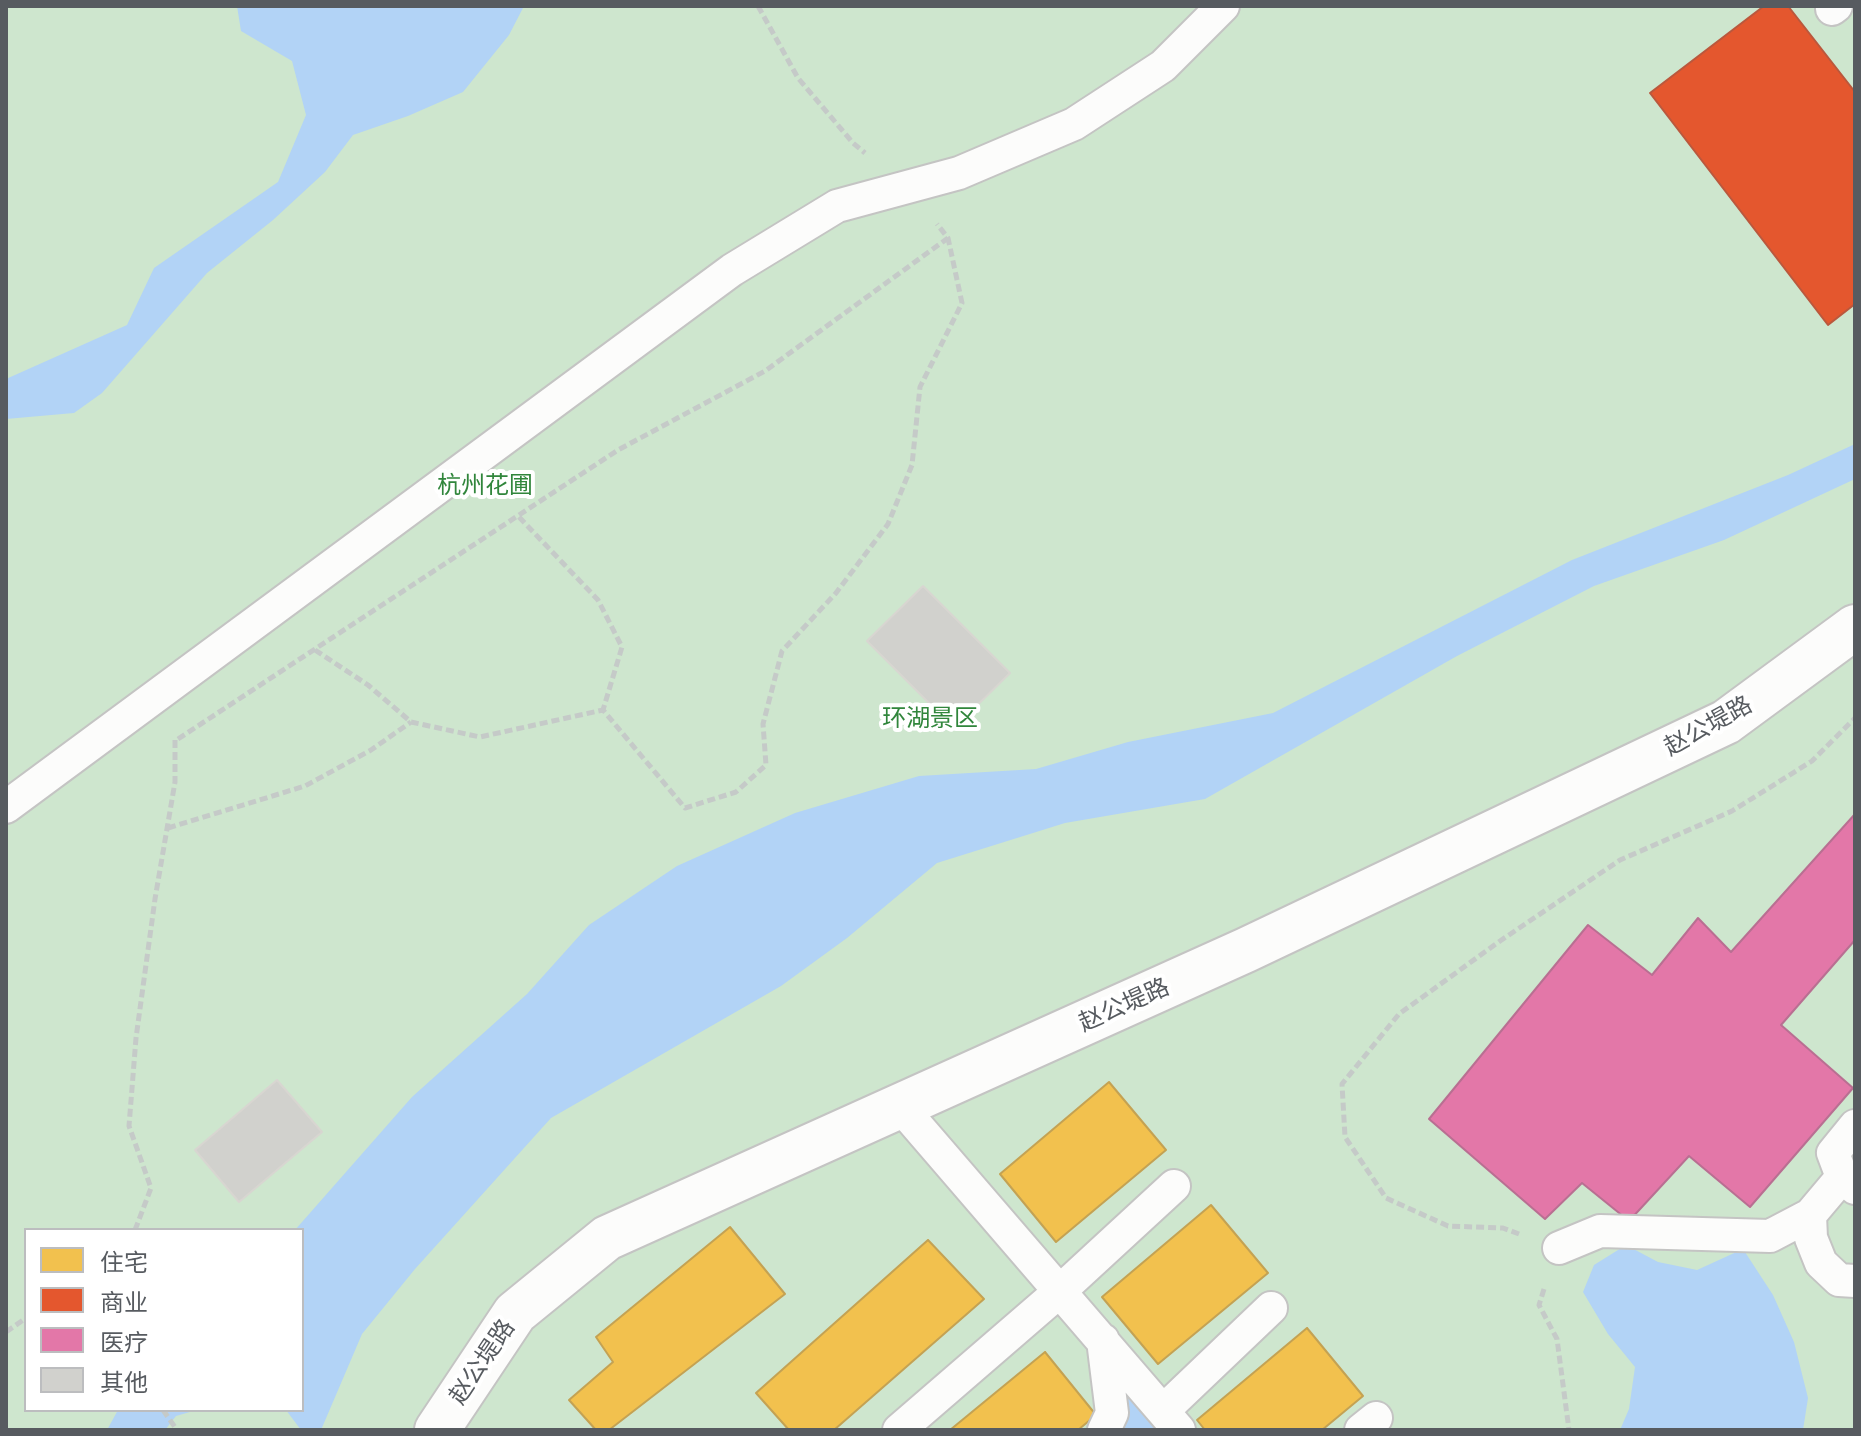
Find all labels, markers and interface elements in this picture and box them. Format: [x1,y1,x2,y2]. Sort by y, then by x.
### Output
park label: 杭州花圃 [437,471,533,499]
street label: 赵公堤路 [1659,690,1757,762]
park label: 环湖景区 [882,704,978,732]
street label: 赵公堤路 [1074,972,1174,1038]
legend [24,1228,304,1412]
text: 住宅 [100,1249,148,1276]
text: 商业 [100,1289,148,1316]
street label: 赵公堤路 [443,1314,521,1410]
text: 医疗 [100,1329,148,1356]
text: 其他 [100,1369,148,1396]

